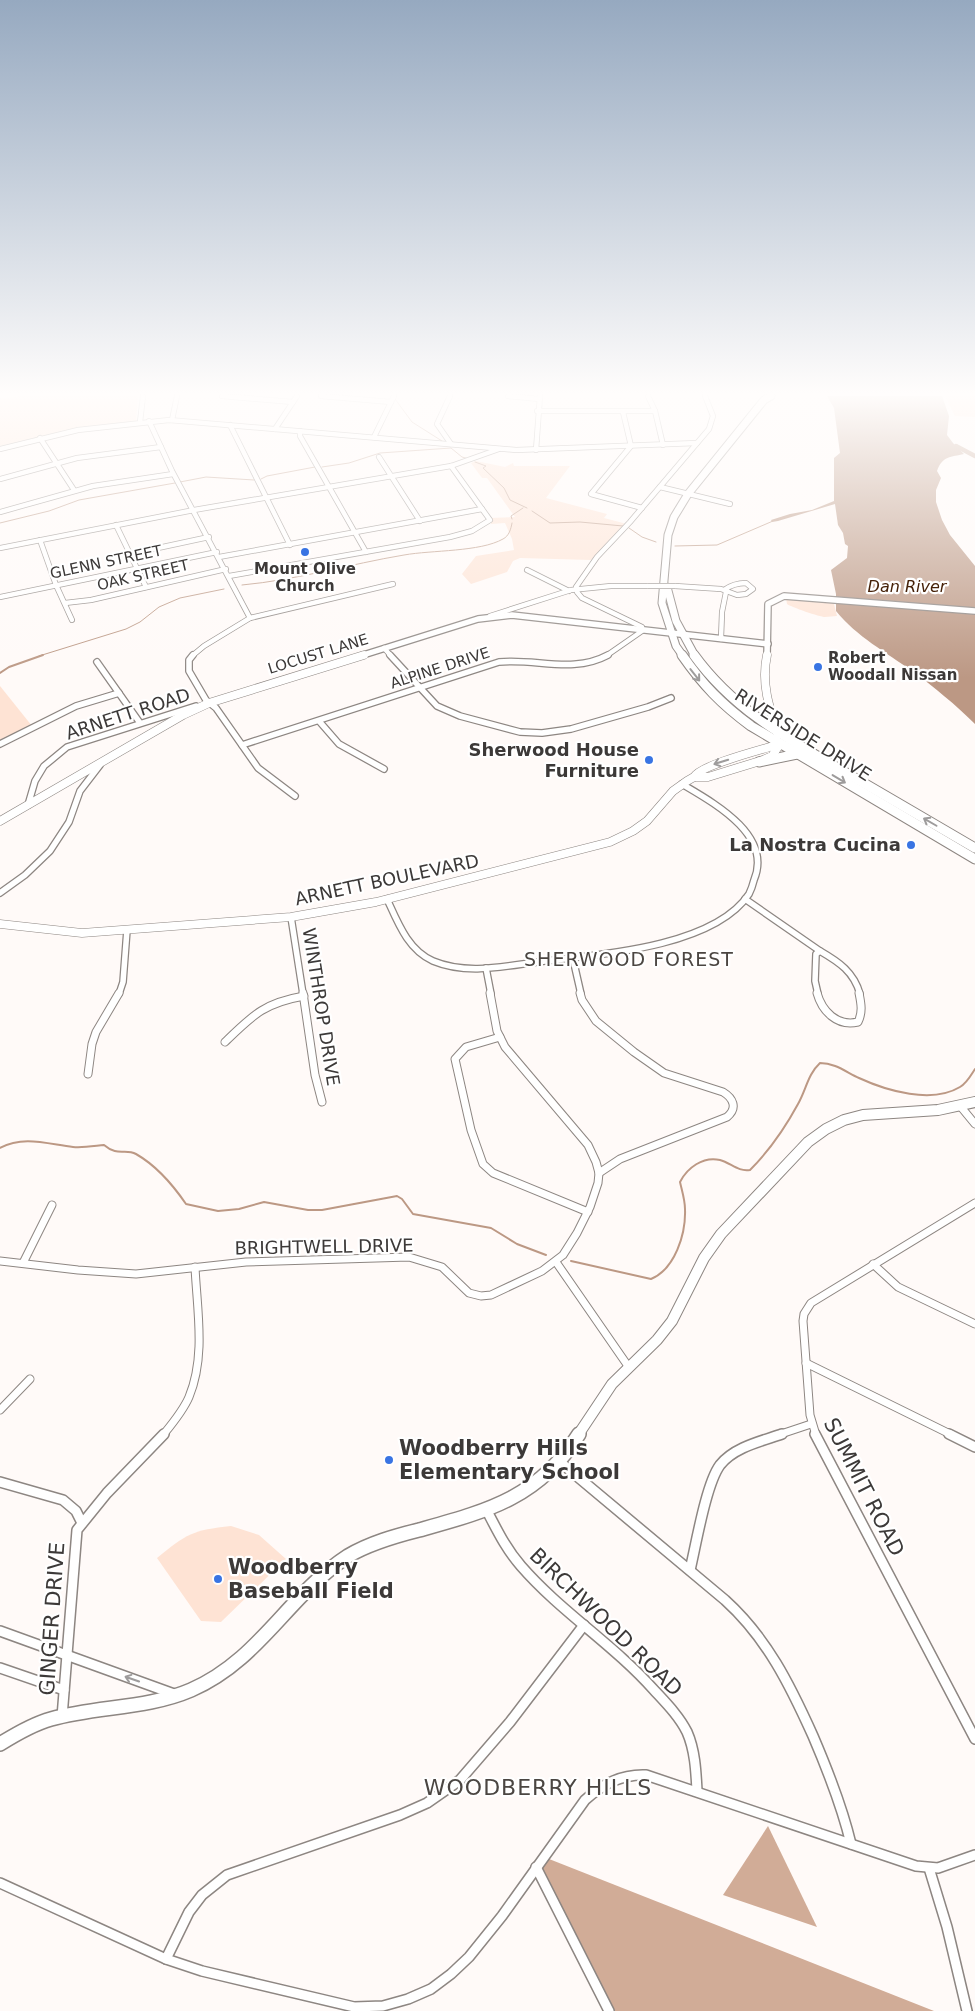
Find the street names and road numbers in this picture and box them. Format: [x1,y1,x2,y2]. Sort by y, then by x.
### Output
street label: GLENN STREET [48,541,164,583]
street label: OAK STREET [95,556,191,594]
street label: LOCUST LANE [266,630,370,678]
street label: ALPINE DRIVE [388,643,492,693]
street label: ARNETT ROAD [63,684,193,744]
street label: RIVERSIDE DRIVE [731,684,875,785]
street label: ARNETT BOULEVARD [293,850,481,909]
street label: WINTHROP DRIVE [299,926,344,1087]
street label: BRIGHTWELL DRIVE [234,1234,414,1259]
street label: SUMMIT ROAD [819,1414,909,1560]
street label: GINGER DRIVE [35,1542,69,1696]
street label: BIRCHWOOD ROAD [525,1543,687,1701]

